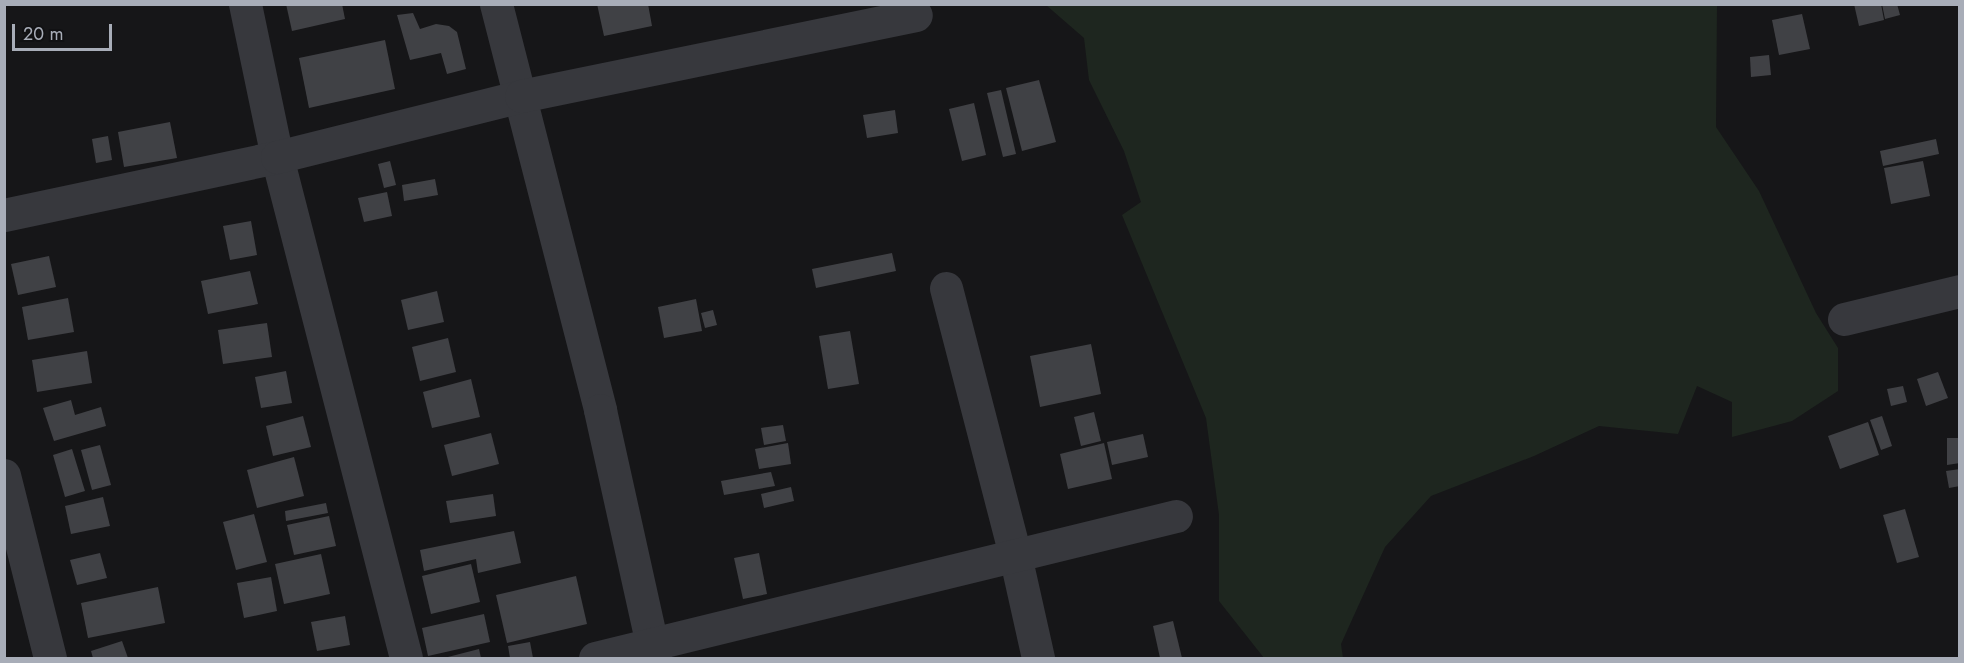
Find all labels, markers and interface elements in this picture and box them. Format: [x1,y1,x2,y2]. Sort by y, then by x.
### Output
scale bar [15,12,116,50]
text: 20 m [23,21,63,47]

